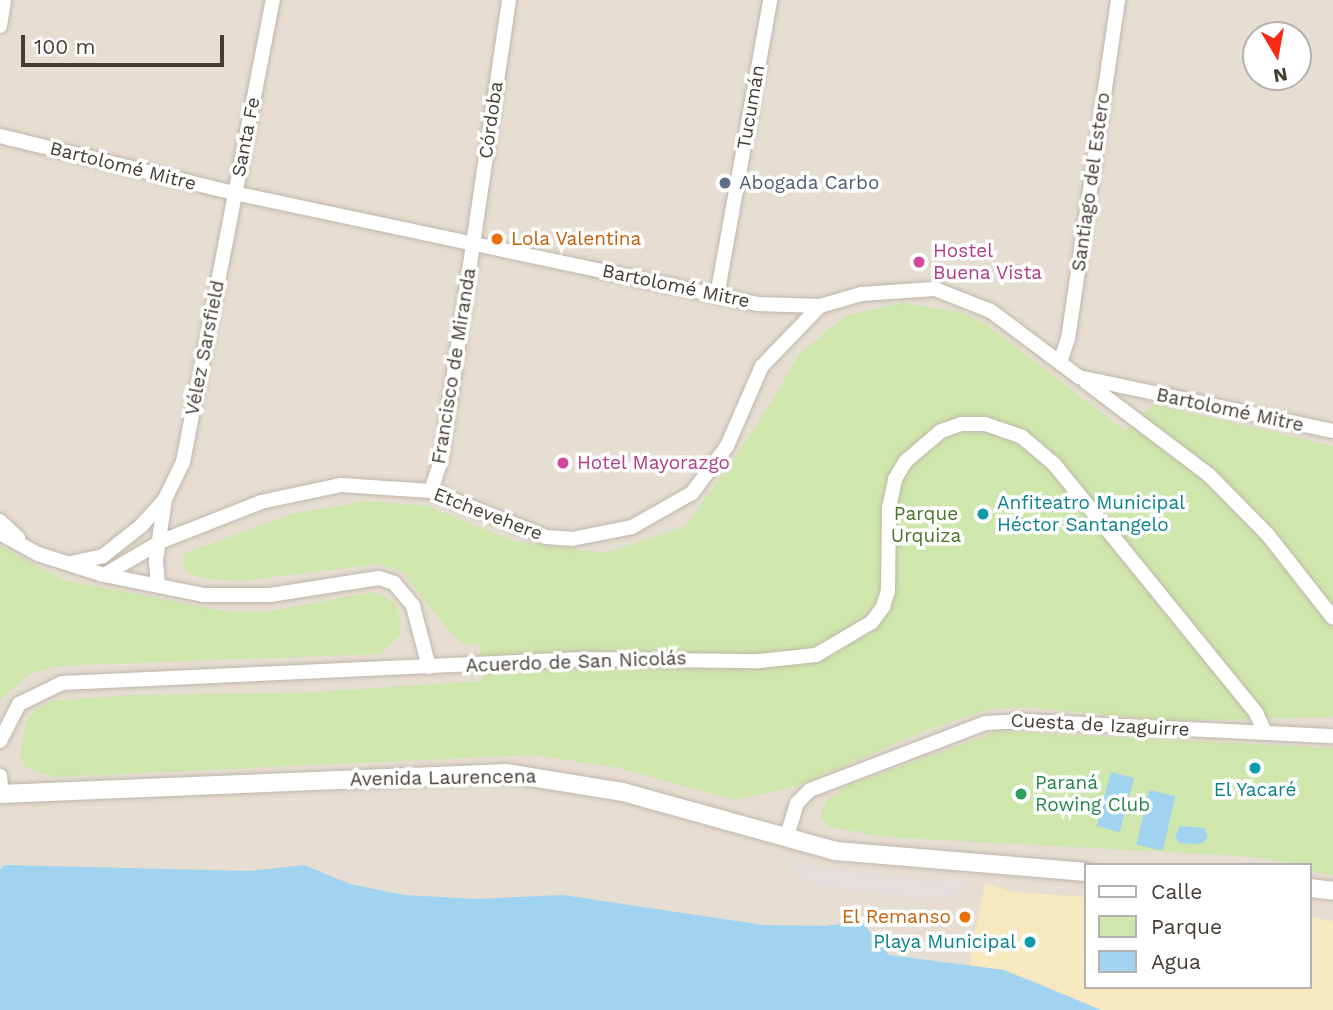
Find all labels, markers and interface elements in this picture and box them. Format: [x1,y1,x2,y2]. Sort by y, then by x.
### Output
scale bar [24,21,228,65]
north arrow [1242,21,1312,91]
text: 100 m [34,34,96,59]
street label: Tucumán [732,63,770,151]
text: N [1271,63,1289,88]
street label: Córdoba [474,80,508,160]
street label: Santiago del Estero [1067,91,1115,273]
street label: Santa Fe [227,95,265,179]
street label: Bartolomé Mitre [47,137,199,195]
place label: Abogada Carbo [739,172,880,194]
marker: Abogada Carbo [717,175,733,191]
place label: Lola Valentina [511,228,642,250]
marker: Lola Valentina [489,231,505,247]
place label: Hostel Buena Vista [933,240,1043,284]
marker: Hostel Buena Vista [911,254,927,270]
street label: Bartolomé Mitre [600,259,752,313]
street label: Francisco de Miranda [427,266,481,466]
street label: Vélez Sarsfield [181,279,229,417]
street label: Bartolomé Mitre [1154,383,1306,437]
place label: Hotel Mayorazgo [577,452,731,474]
marker: Hotel Mayorazgo [555,455,571,471]
street label: Etchevehere [430,483,546,545]
place label: Anfiteatro Municipal Héctor Santangelo [997,492,1185,536]
park label: Parque Urquiza [891,503,961,547]
marker: Anfiteatro Municipal Héctor Santangelo [975,506,991,522]
street label: Acuerdo de San Nicolás [465,647,687,677]
street label: Cuesta de Izaguirre [1010,709,1190,741]
marker: El Yacaré [1247,760,1263,776]
street label: Avenida Laurencena [349,765,537,791]
place label: Paraná Rowing Club [1035,772,1150,816]
place label: El Yacaré [1213,779,1297,801]
marker: Paraná Rowing Club [1013,786,1029,802]
legend [1084,863,1312,989]
text: Calle [1151,879,1202,904]
place label: El Remanso [841,906,951,928]
marker: El Remanso [957,909,973,925]
text: Parque [1151,914,1222,939]
place label: Playa Municipal [873,931,1016,953]
marker: Playa Municipal [1022,934,1038,950]
text: Agua [1151,949,1201,974]

